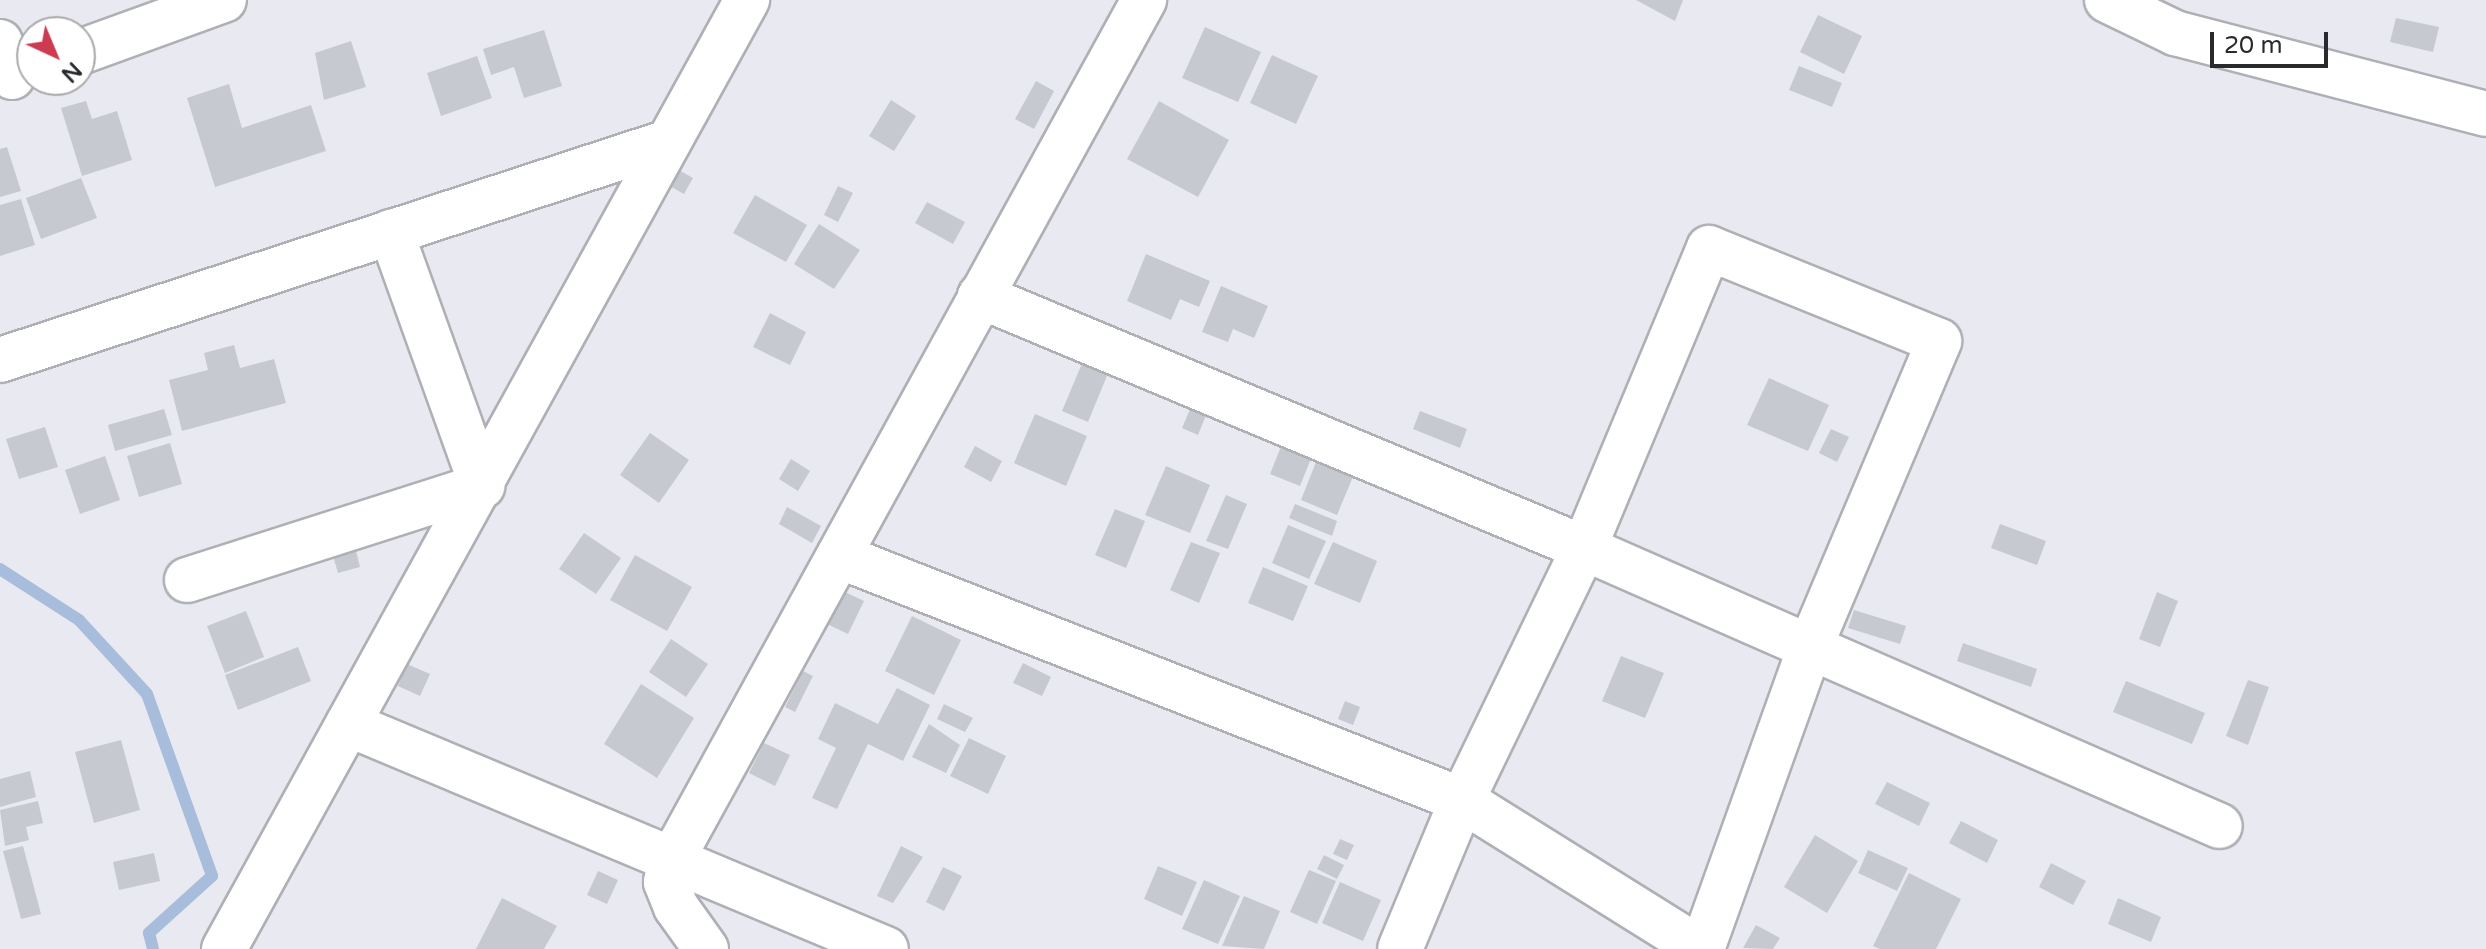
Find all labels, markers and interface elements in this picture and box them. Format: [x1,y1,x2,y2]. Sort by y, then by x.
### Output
north arrow [16,16,96,96]
scale bar [2214,16,2332,66]
text: 20 m [2224,31,2282,60]
text: N [56,56,87,87]

